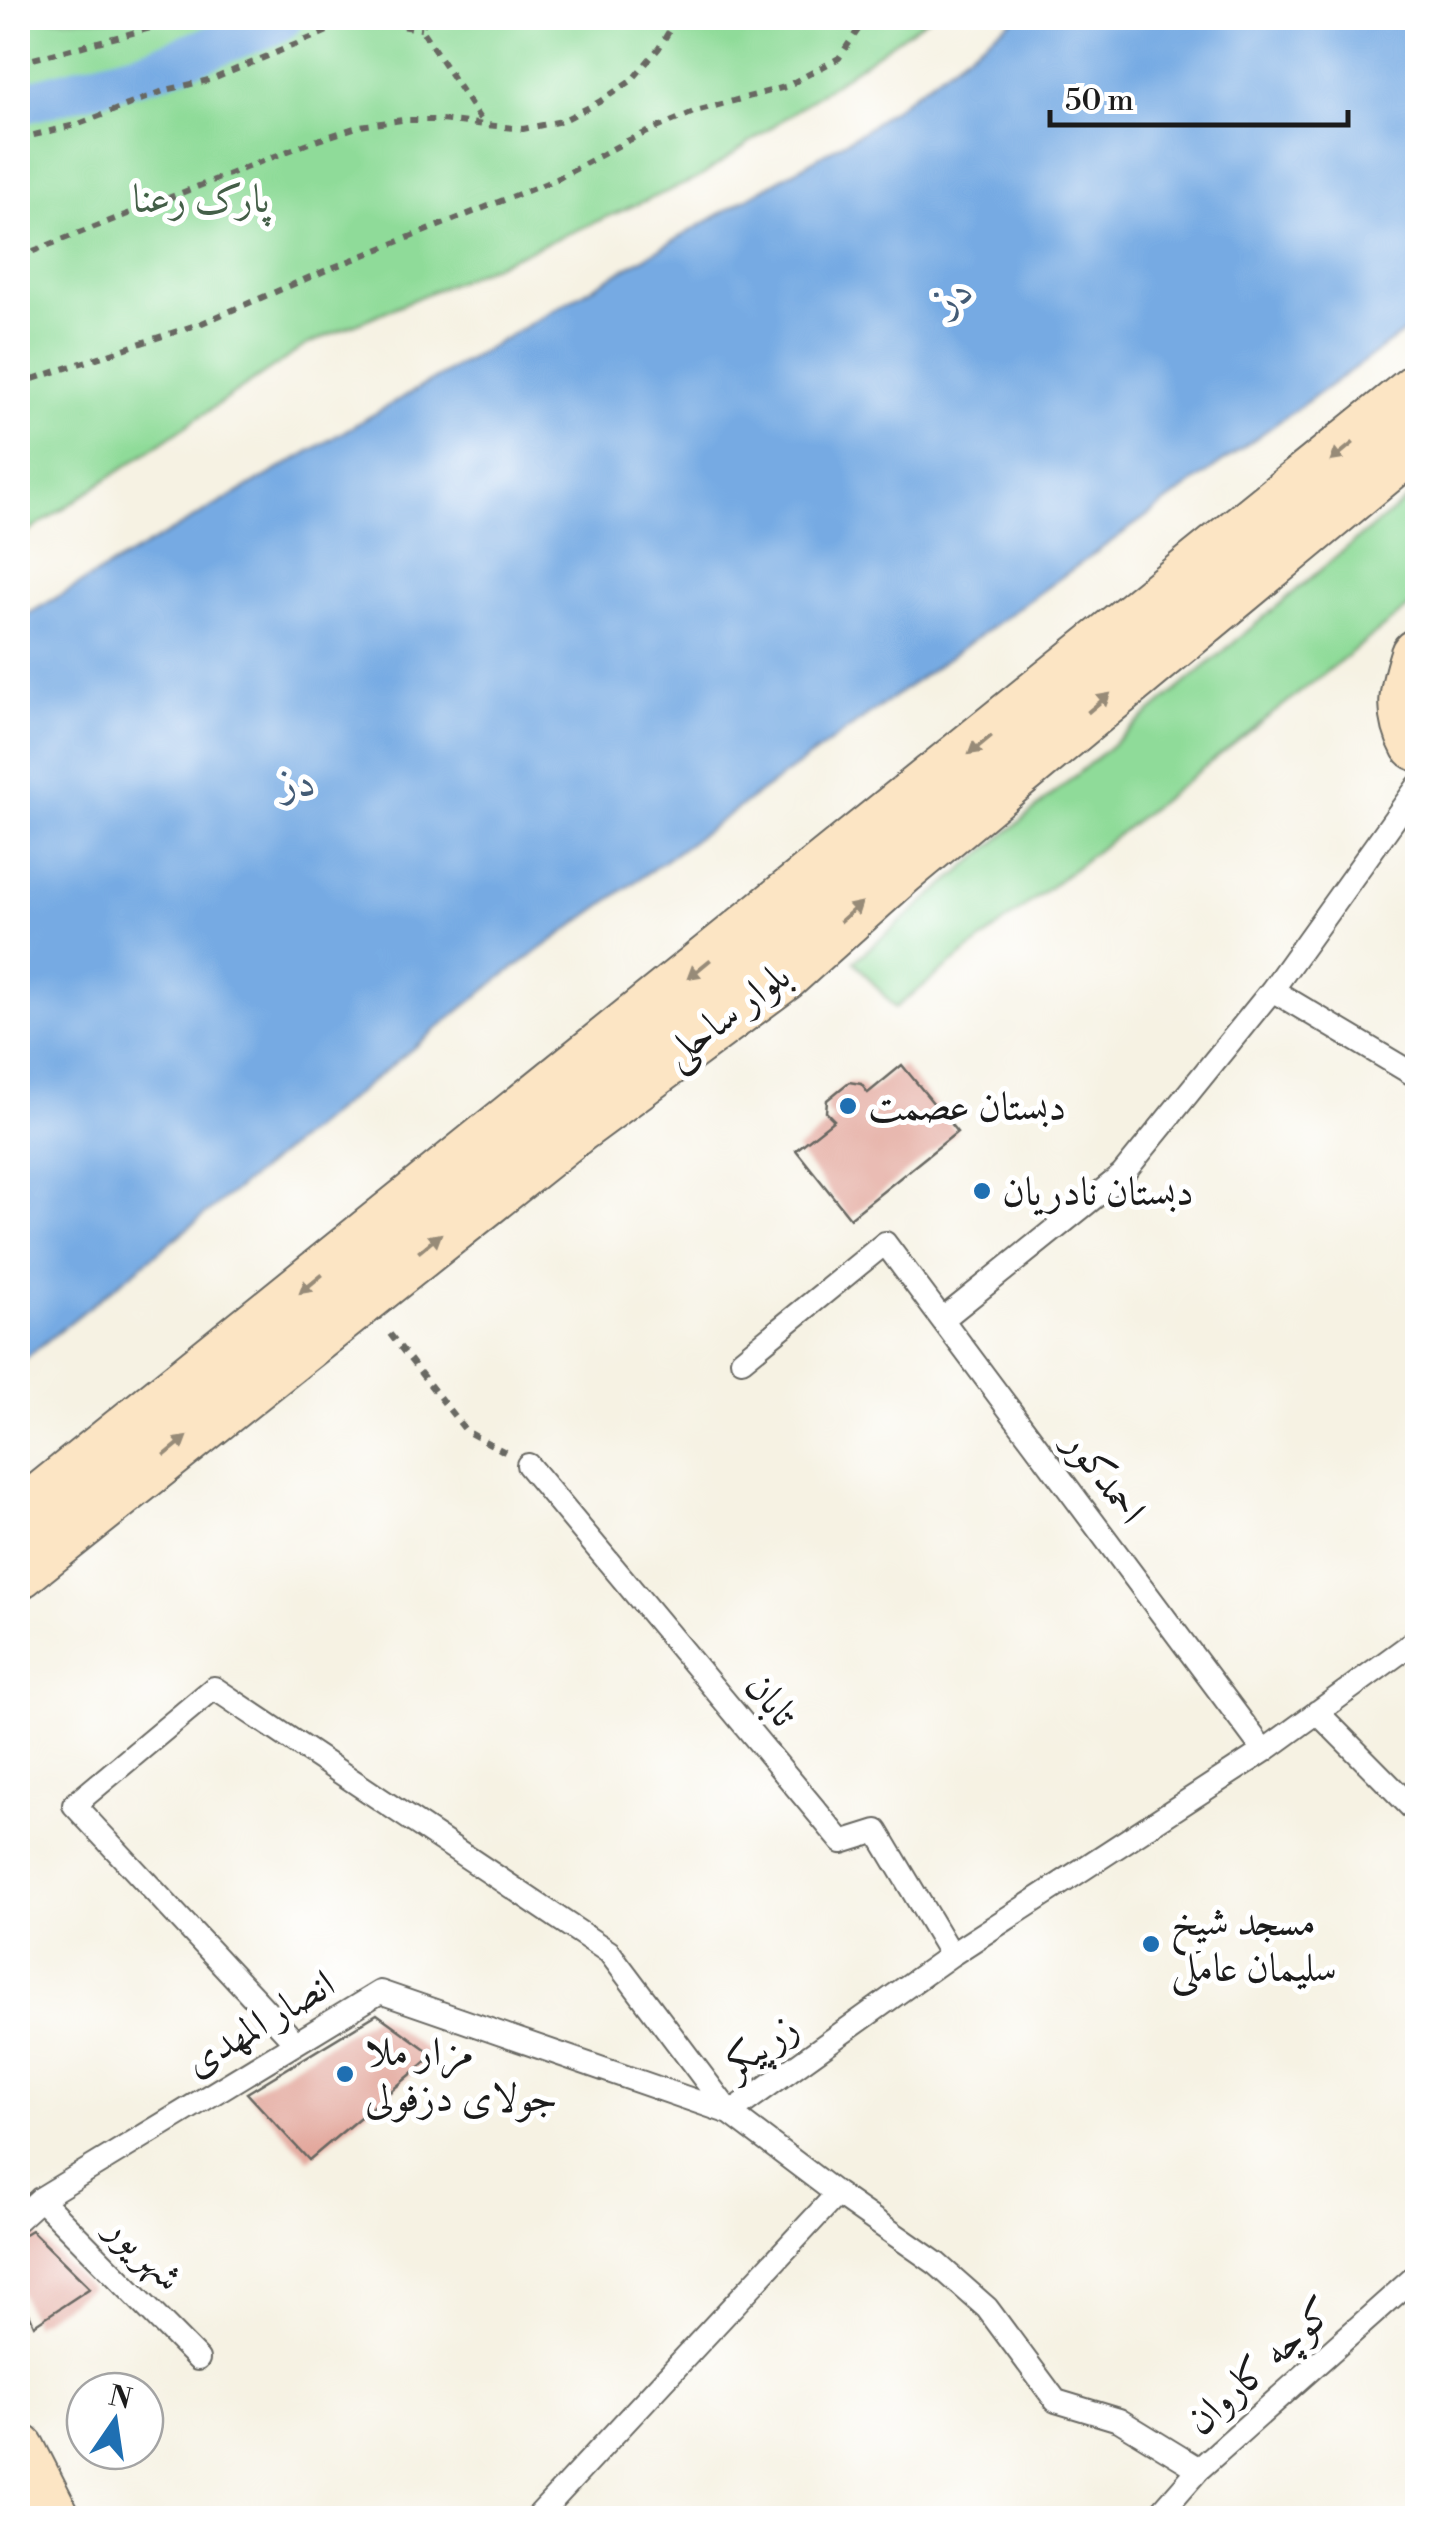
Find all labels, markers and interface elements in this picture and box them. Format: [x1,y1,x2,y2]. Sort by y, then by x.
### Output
scale bar [1050,65,1348,127]
text: 50 m [1065,82,1134,120]
park label: پارک رعنا [132,175,272,227]
water label: دز [923,263,983,329]
one-way arrow [1329,441,1354,462]
one-way arrow [1086,692,1111,714]
one-way arrow [968,734,993,755]
water label: دز [278,757,317,810]
one-way arrow [838,902,863,924]
street label: بلوار ساحلی [654,952,802,1082]
one-way arrow [686,958,711,979]
place label: دبستان عصمت [868,1083,1066,1133]
marker: دبستان عصمت [837,1095,859,1117]
place label: دبستان نادریان [1002,1168,1194,1218]
marker: دبستان نادریان [971,1180,993,1202]
one-way arrow [418,1233,443,1254]
one-way arrow [298,1273,323,1294]
street label: احمدکور [1050,1417,1156,1534]
one-way arrow [163,1435,189,1456]
street label: تابان [733,1663,808,1738]
place label: مسجد شیخ سلیمان عاملی [1171,1898,1337,1997]
marker: مسجد شیخ سلیمان عاملی [1140,1933,1162,1955]
street label: انصار المهدی [176,1959,344,2088]
street label: زرپیکر [711,2003,809,2094]
place label: مزار ملا جولای دزفولی [365,2028,558,2124]
marker: مزار ملا جولای دزفولی [334,2063,356,2085]
street label: شهریور [93,2202,193,2302]
street label: کوچه کاروان [1176,2287,1345,2447]
north arrow [65,2371,165,2471]
text: N [106,2379,135,2418]

